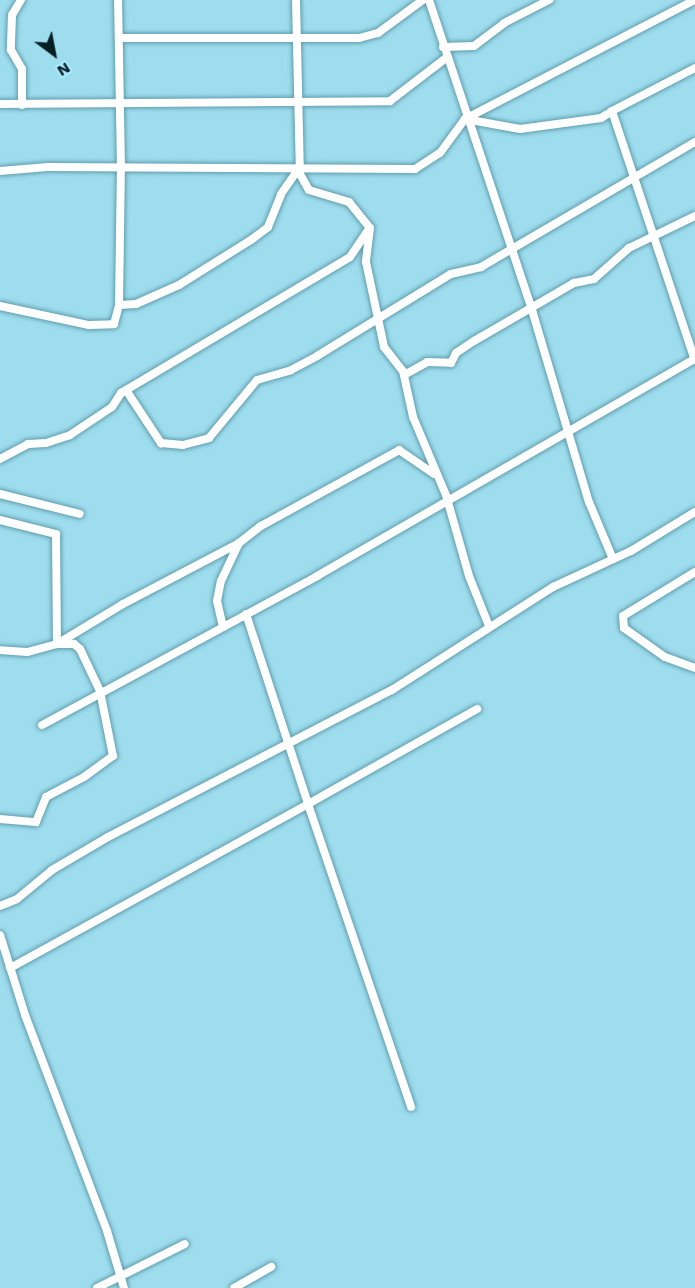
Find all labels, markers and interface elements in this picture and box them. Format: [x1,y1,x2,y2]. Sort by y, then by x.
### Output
north arrow [24,24,84,84]
text: N [54,58,74,81]

